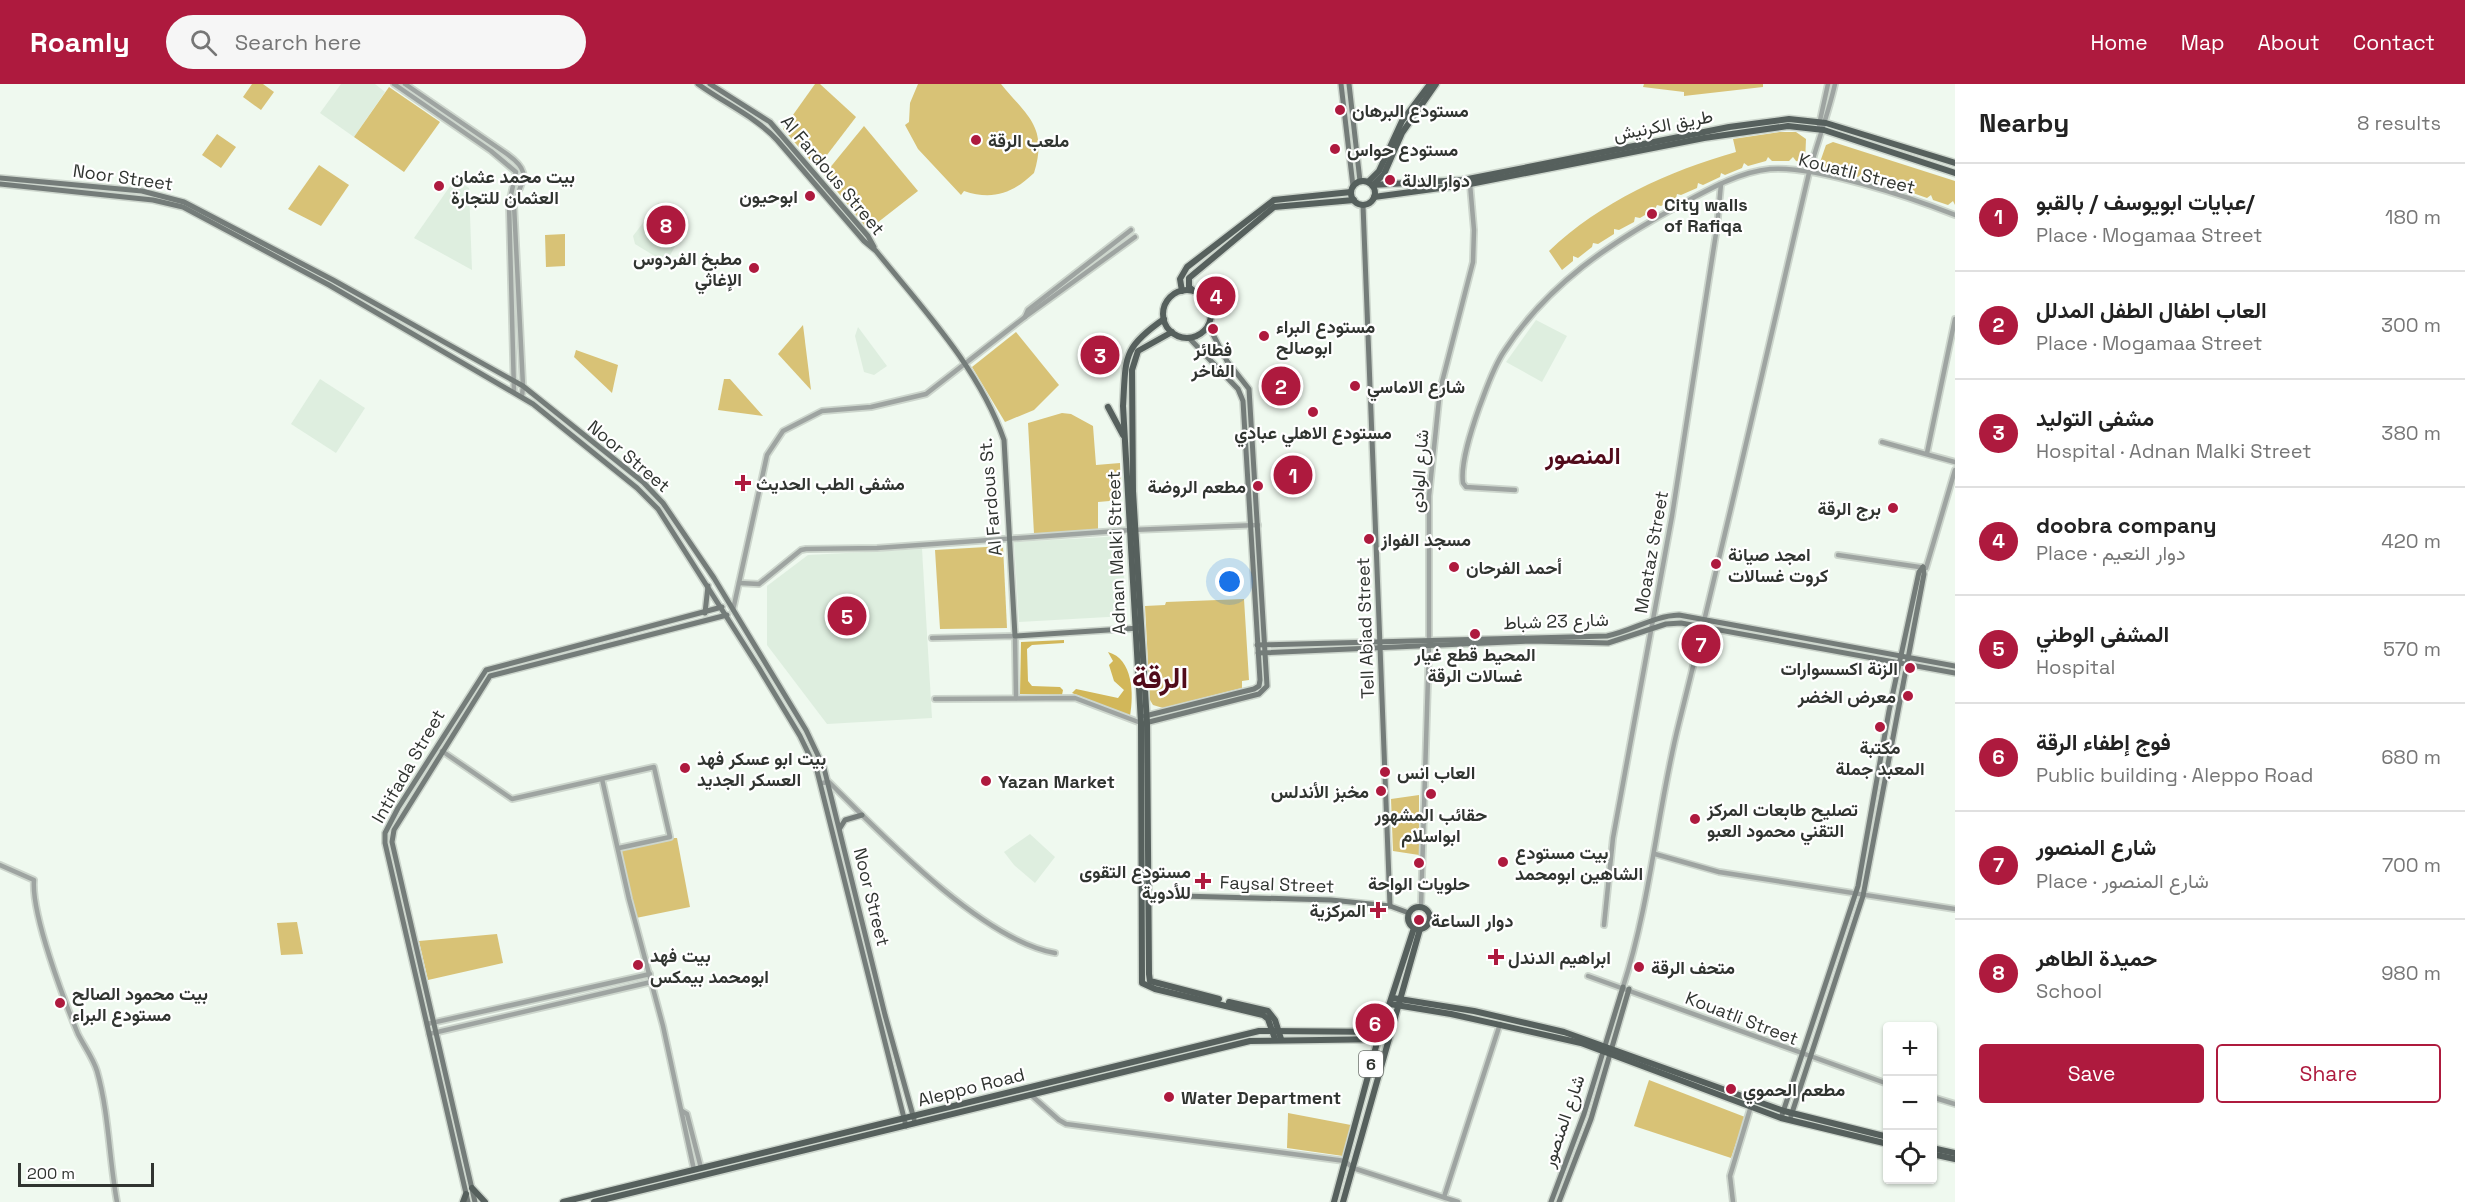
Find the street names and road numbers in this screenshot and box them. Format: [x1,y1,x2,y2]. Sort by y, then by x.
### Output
street label: طريق الكرنيش [1611,104,1715,146]
street label: Al Fardous Street [776,110,890,240]
street label: Kouatli Street [1796,147,1918,199]
street label: Noor Street [72,159,174,195]
street label: Noor Street [583,415,675,497]
street label: شارع الوادى [1405,428,1434,514]
street label: Al Fardous St. [973,437,1007,557]
street label: Adnan Malki Street [1102,471,1130,635]
street label: Moataz Street [1629,489,1673,615]
street label: Tell Abiad Street [1351,557,1379,699]
street label: شارع 23 شباط [1503,608,1609,635]
street label: Intifada Street [366,705,450,827]
street label: Noor Street [849,845,895,949]
street label: Faysal Street [1219,871,1335,897]
street label: Kouatli Street [1682,986,1802,1050]
road number: 6 [1359,1051,1383,1077]
street label: Aleppo Road [915,1063,1027,1111]
street label: شارع المنصور [1536,1072,1590,1172]

